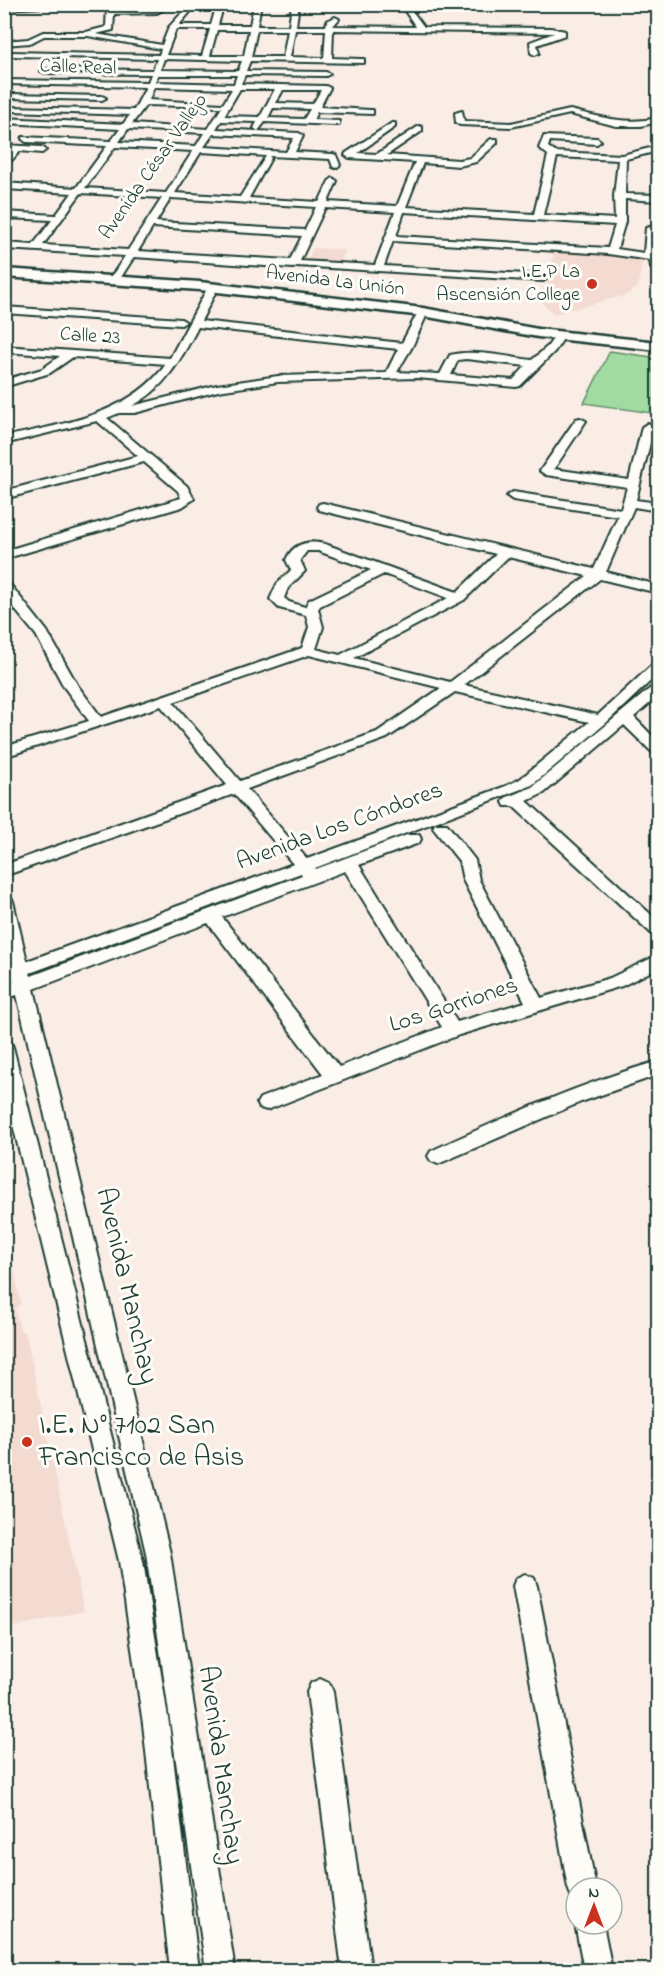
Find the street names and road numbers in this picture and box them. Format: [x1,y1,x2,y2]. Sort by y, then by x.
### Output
street label: Calle Real [39,52,117,84]
street label: Avenida César Vallejo [93,88,215,246]
street label: Avenida La Unión [264,259,406,305]
street label: Calle 23 [59,320,121,354]
street label: Avenida Los Cóndores [232,773,448,881]
street label: Los Gorriones [385,969,523,1043]
street label: Avenida Manchay [83,1184,169,1388]
street label: Avenida Manchay [186,1663,254,1867]

